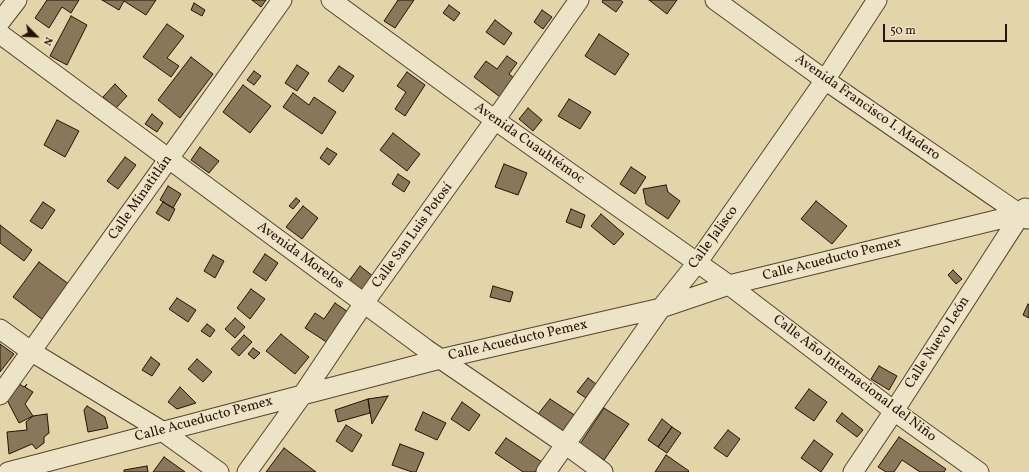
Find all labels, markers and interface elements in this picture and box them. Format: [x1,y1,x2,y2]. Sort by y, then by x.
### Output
north arrow [16,16,56,56]
scale bar [885,16,1009,42]
text: 50 m [890,23,916,39]
text: N [39,34,56,48]
street label: Avenida Francisco I. Madero [791,51,943,165]
street label: Avenida Cuauhtémoc [471,100,587,188]
street label: Calle Minatitlán [105,152,177,244]
street label: Calle San Luis Potosí [369,180,457,292]
street label: Calle Jalisco [686,203,742,273]
street label: Avenida Morelos [253,219,347,293]
street label: Calle Acueducto Pemex [761,235,903,285]
street label: Calle Nuevo León [902,294,974,392]
street label: Calle Año Internacional del Niño [769,312,939,446]
street label: Calle Acueducto Pemex [447,317,589,365]
street label: Calle Acueducto Pemex [133,393,275,447]

